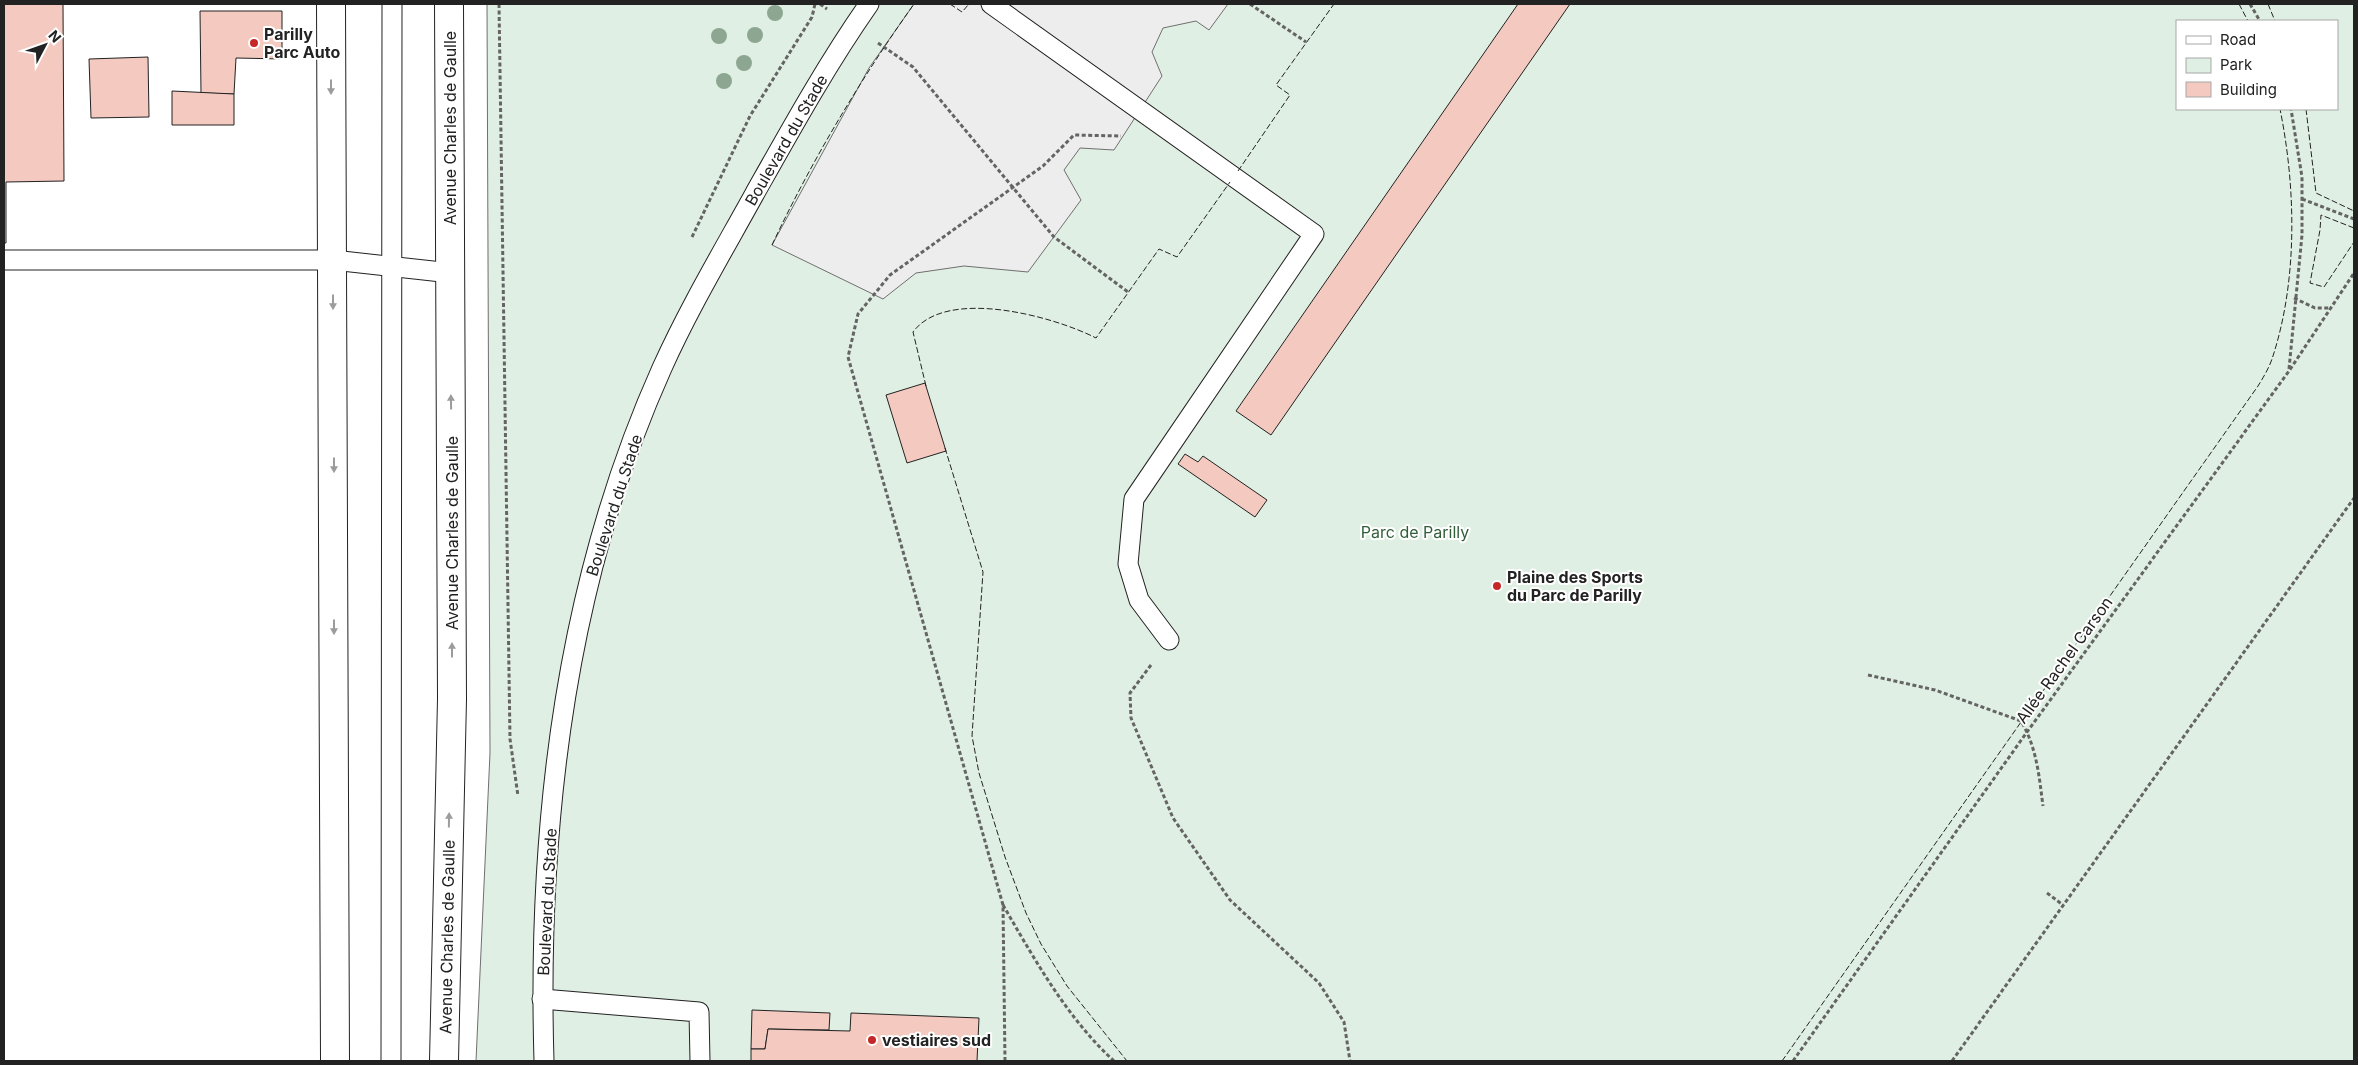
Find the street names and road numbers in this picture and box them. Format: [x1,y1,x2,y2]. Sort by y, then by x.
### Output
street label: Avenue Charles de Gaulle [440,31,460,225]
street label: Boulevard du Stade [740,71,832,209]
street label: Boulevard du Stade [582,432,646,578]
street label: Avenue Charles de Gaulle [442,436,462,630]
street label: Allée Rachel Carson [2011,593,2117,727]
street label: Boulevard du Stade [533,828,561,976]
street label: Avenue Charles de Gaulle [435,840,459,1034]

